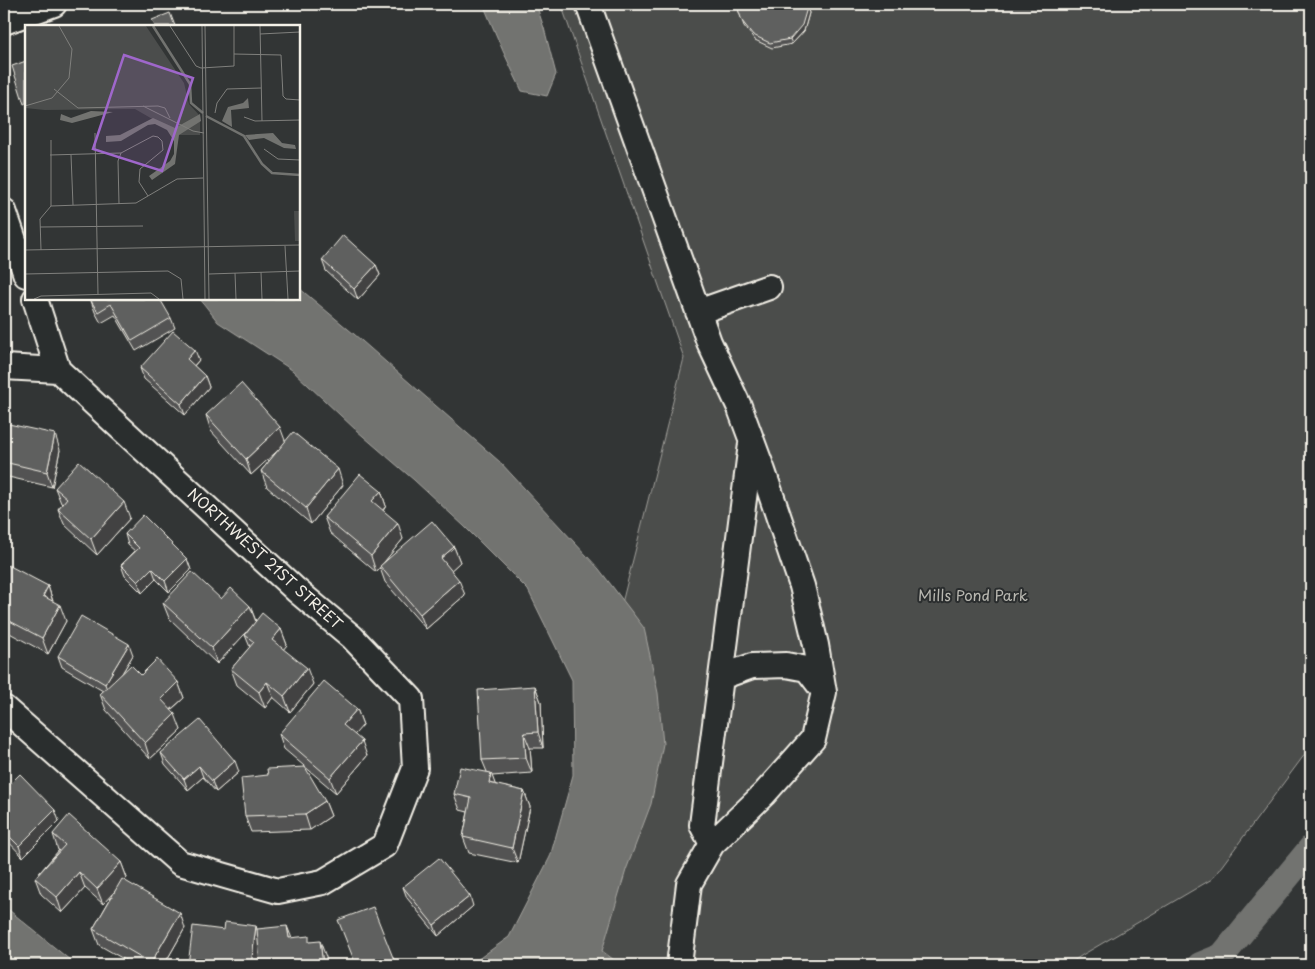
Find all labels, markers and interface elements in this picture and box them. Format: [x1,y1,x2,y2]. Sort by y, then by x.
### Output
inset map [25,25,300,300]
street label: NORTHWEST 21ST STREET [183,482,349,635]
park label: Mills Pond Park [918,583,1028,606]

